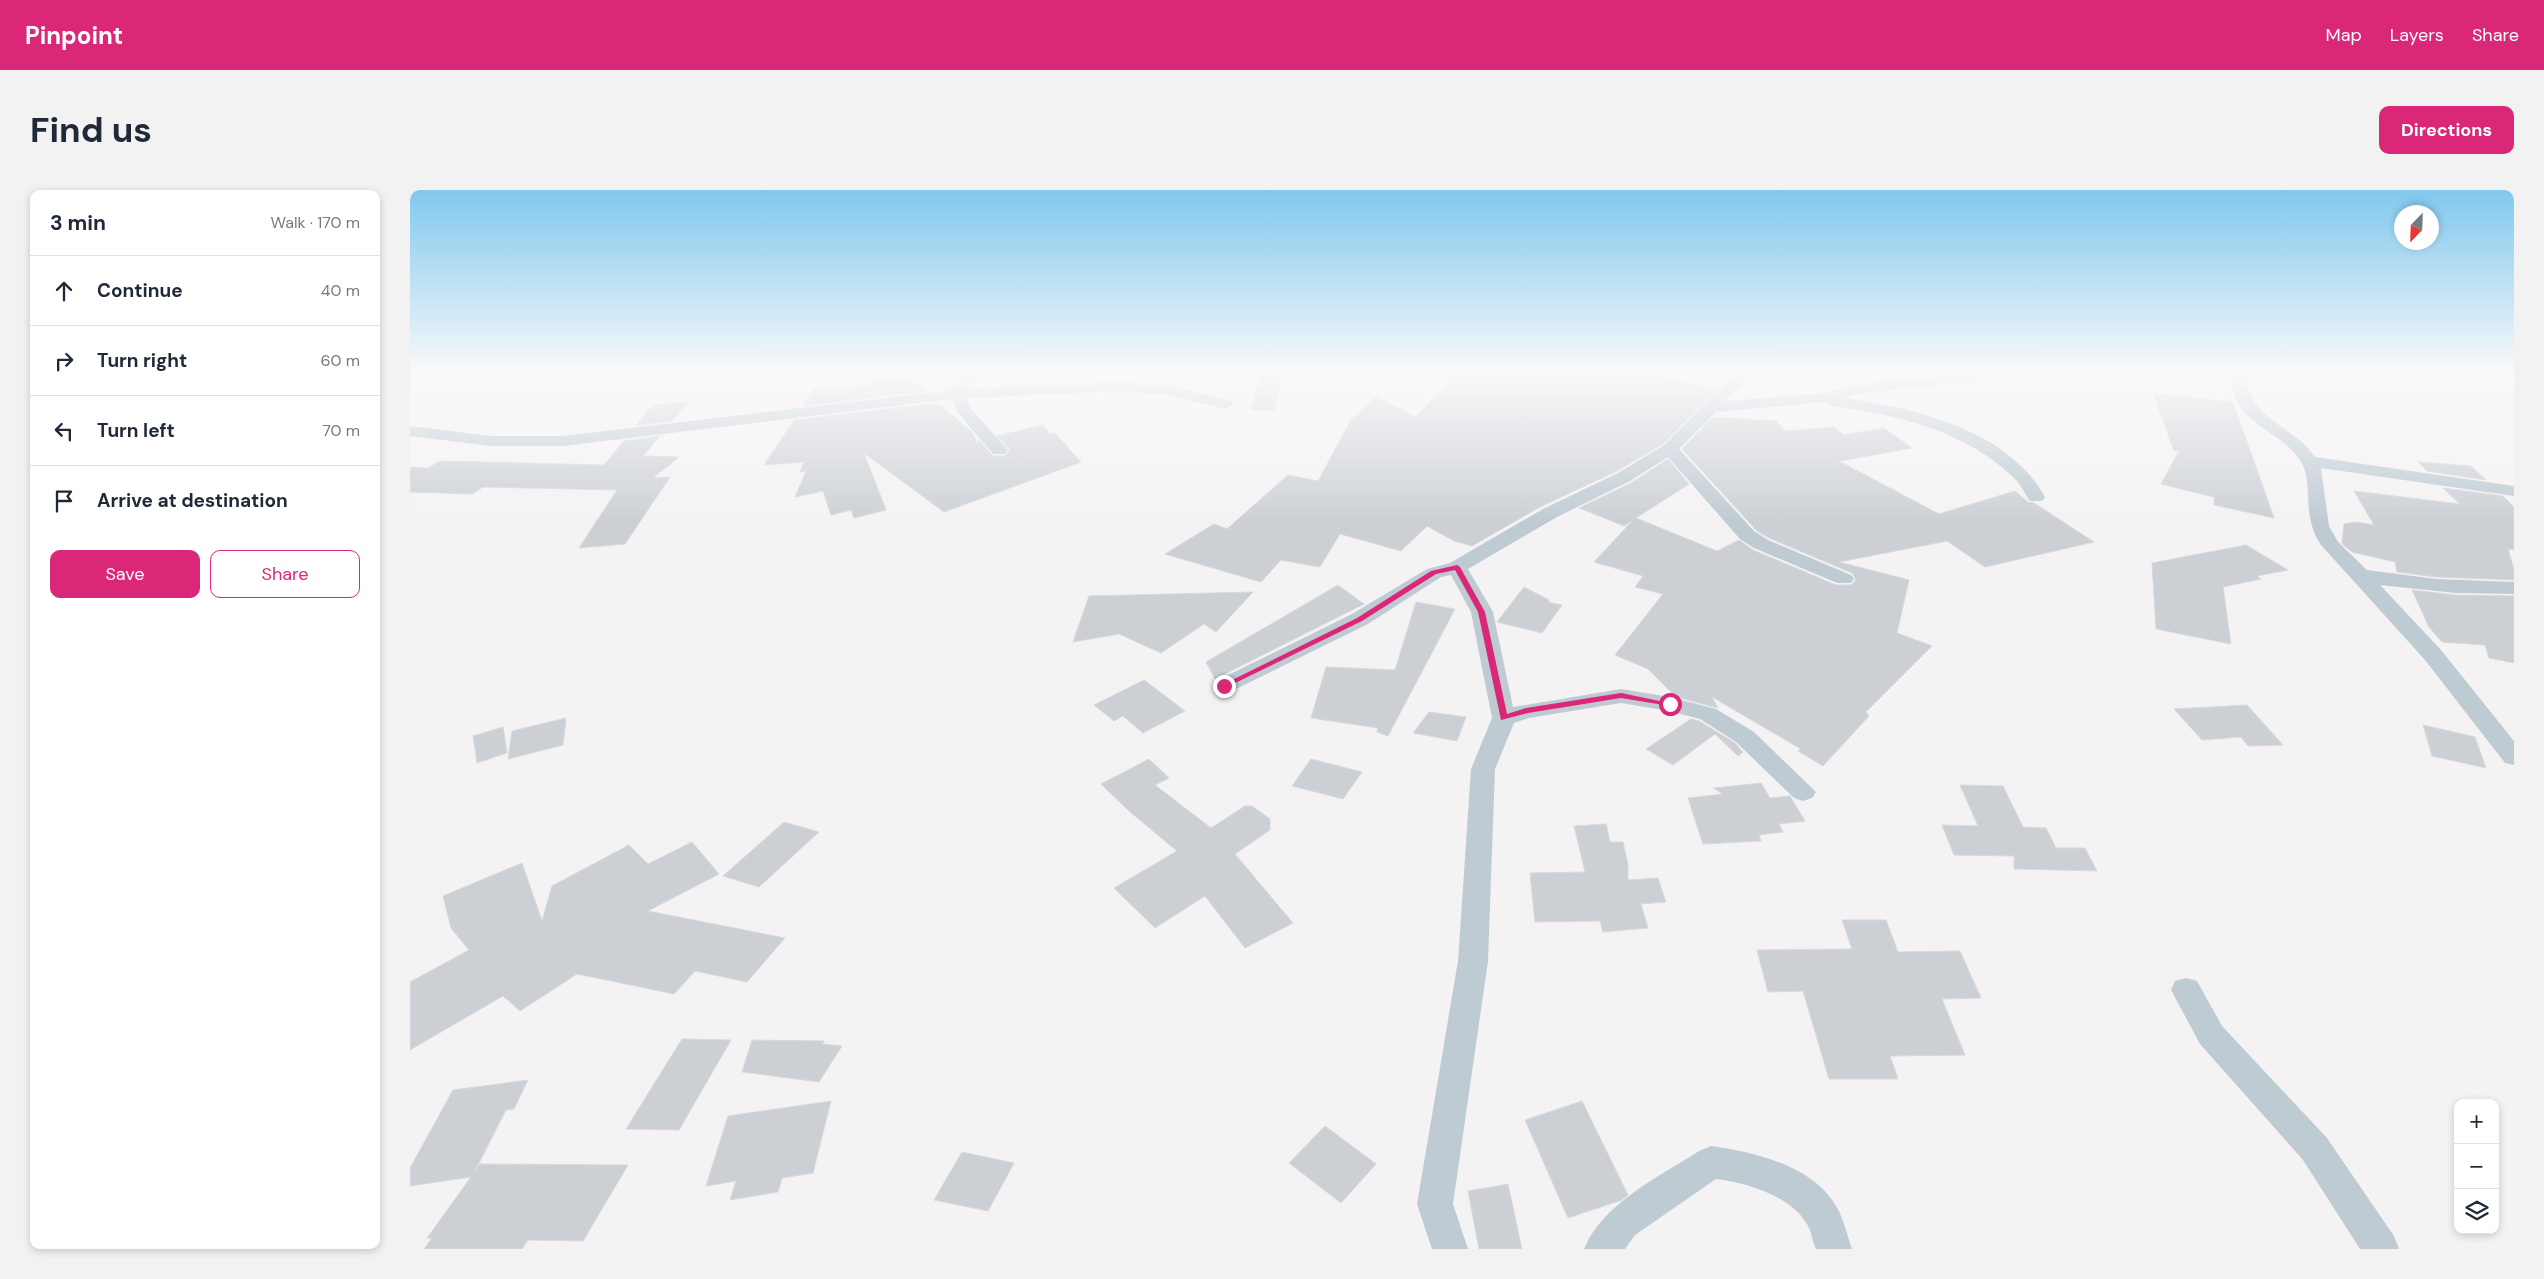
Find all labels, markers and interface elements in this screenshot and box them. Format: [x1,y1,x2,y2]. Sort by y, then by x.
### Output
text: Pinpoint [25,20,123,51]
text: Map [2326,23,2362,47]
text: Layers [2390,23,2444,47]
text: Share [2472,23,2519,47]
button: Directions [2379,106,2514,154]
text: Find us [30,107,152,153]
north arrow [2394,205,2439,250]
text: 3 min [50,209,106,237]
text: Walk · 170 m [271,212,360,233]
icon: ahead [50,277,78,305]
text: Continue [97,278,183,303]
text: 40 m [321,280,360,301]
icon: right [50,347,78,375]
text: Turn right [97,348,187,373]
text: 60 m [320,350,360,371]
icon: left [50,417,78,445]
text: Turn left [97,418,175,443]
text: 70 m [322,420,360,441]
icon: arrive [50,487,78,515]
text: Arrive at destination [97,488,288,513]
button: Save [50,550,200,598]
button: Share [210,550,360,598]
route end [1213,675,1236,698]
route start [1659,693,1682,716]
map controls [2454,1099,2499,1234]
button: + [2454,1099,2499,1144]
button: − [2454,1144,2499,1189]
button: layers [2454,1189,2499,1234]

